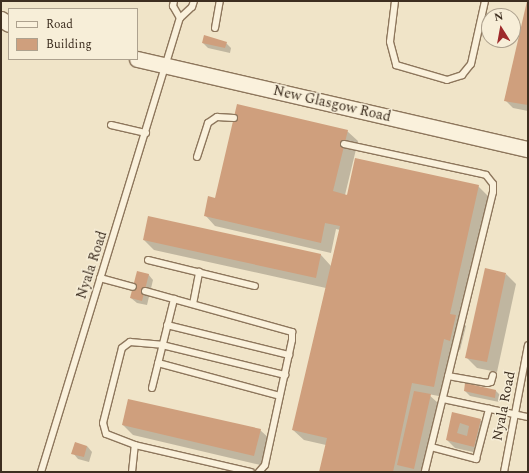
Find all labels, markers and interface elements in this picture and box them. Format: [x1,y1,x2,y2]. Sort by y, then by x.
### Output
legend [8,8,138,60]
north arrow [481,8,521,48]
text: N [493,8,505,26]
text: Road [46,15,73,34]
text: Building [46,35,92,54]
street label: New Glasgow Road [272,82,392,126]
street label: Nyala Road [73,229,111,301]
street label: Nyala Road [489,370,519,442]

